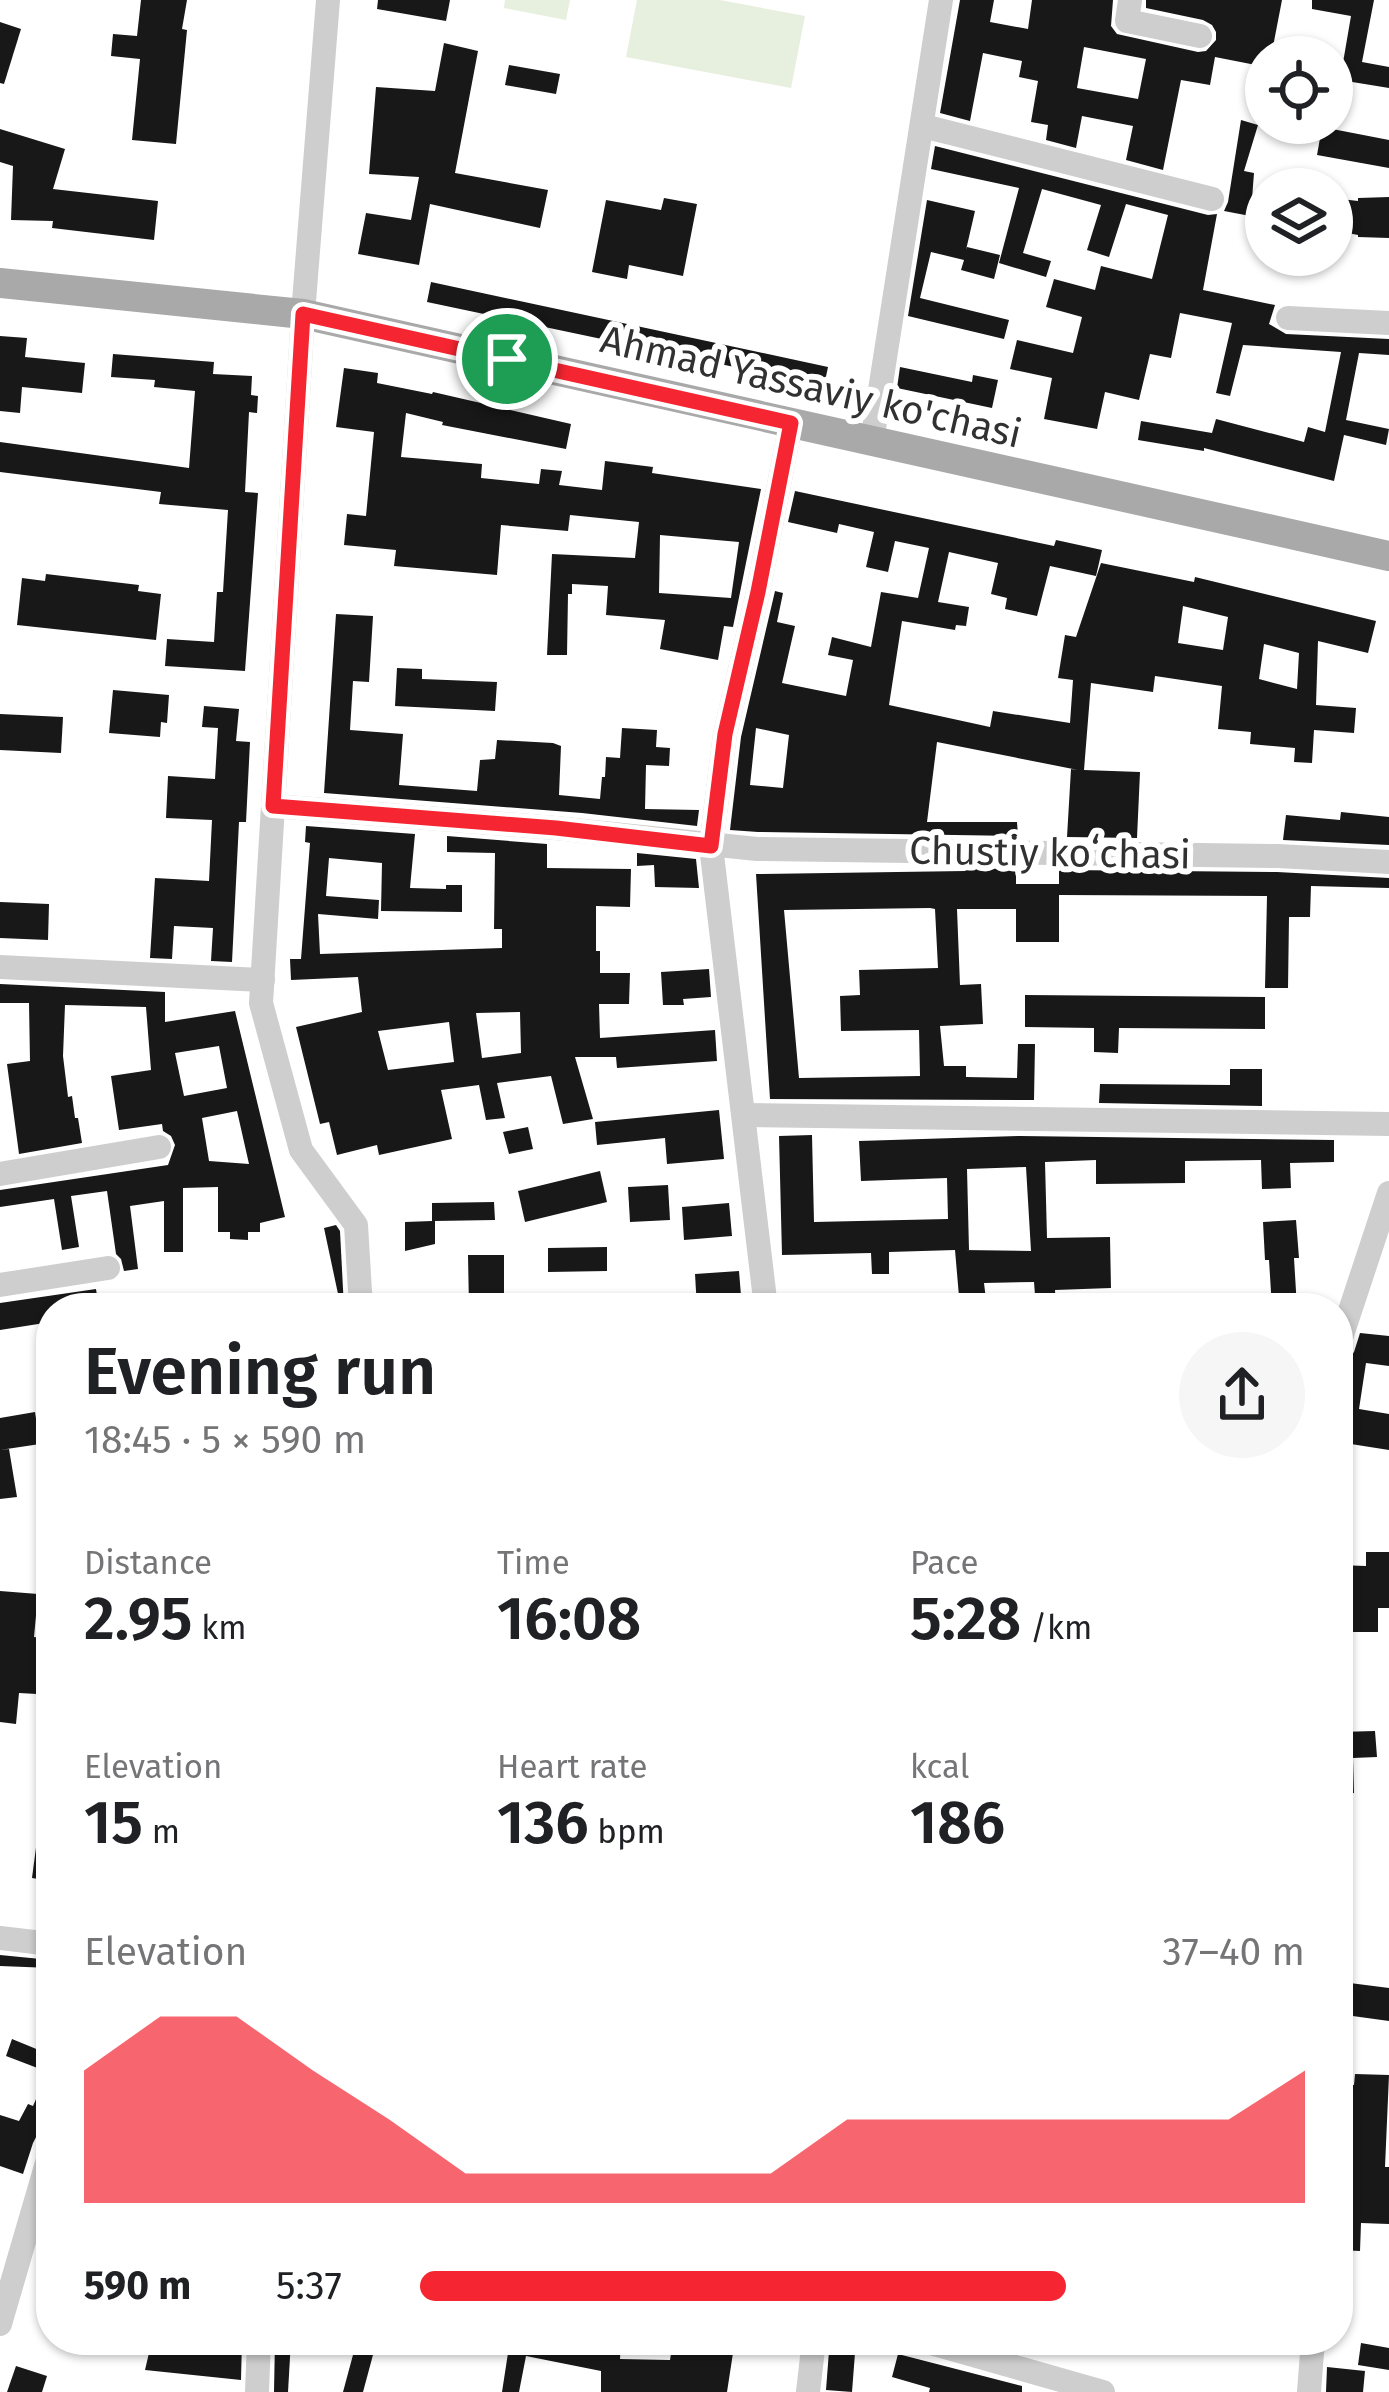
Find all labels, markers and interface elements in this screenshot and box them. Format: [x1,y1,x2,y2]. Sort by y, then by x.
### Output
map controls [1245,36,1353,276]
button: locate [1245,36,1353,144]
button: layers [1245,168,1353,276]
pin [456,308,558,410]
street label: Ahmad Yassaviy ko'chasi [596,316,1026,458]
icon: arrive [474,326,540,392]
street label: Chustiy koʻchasi [909,828,1191,878]
text: Evening run [84,1332,436,1411]
button: share [1179,1332,1305,1458]
text: 18:45 · 5 × 590 m [84,1417,366,1463]
text: Distance [84,1543,212,1583]
text: Time [497,1543,570,1583]
text: Pace [910,1543,978,1583]
text: 2.95 [84,1583,192,1655]
text: 16:08 [497,1583,641,1655]
text: 5:28 [910,1583,1021,1655]
text: km [192,1608,246,1648]
text: /km [1021,1608,1092,1648]
text: Elevation [84,1747,222,1787]
text: Heart rate [497,1747,647,1787]
text: kcal [910,1747,969,1787]
text: 15 [84,1787,143,1859]
text: 136 [497,1787,589,1859]
text: 186 [910,1787,1005,1859]
text: m [143,1812,180,1852]
text: bpm [589,1812,665,1852]
text: Elevation [84,1929,247,1975]
text: 37–40 m [1162,1929,1305,1975]
text: 590 m [84,2263,191,2309]
text: 5:37 [276,2263,342,2309]

